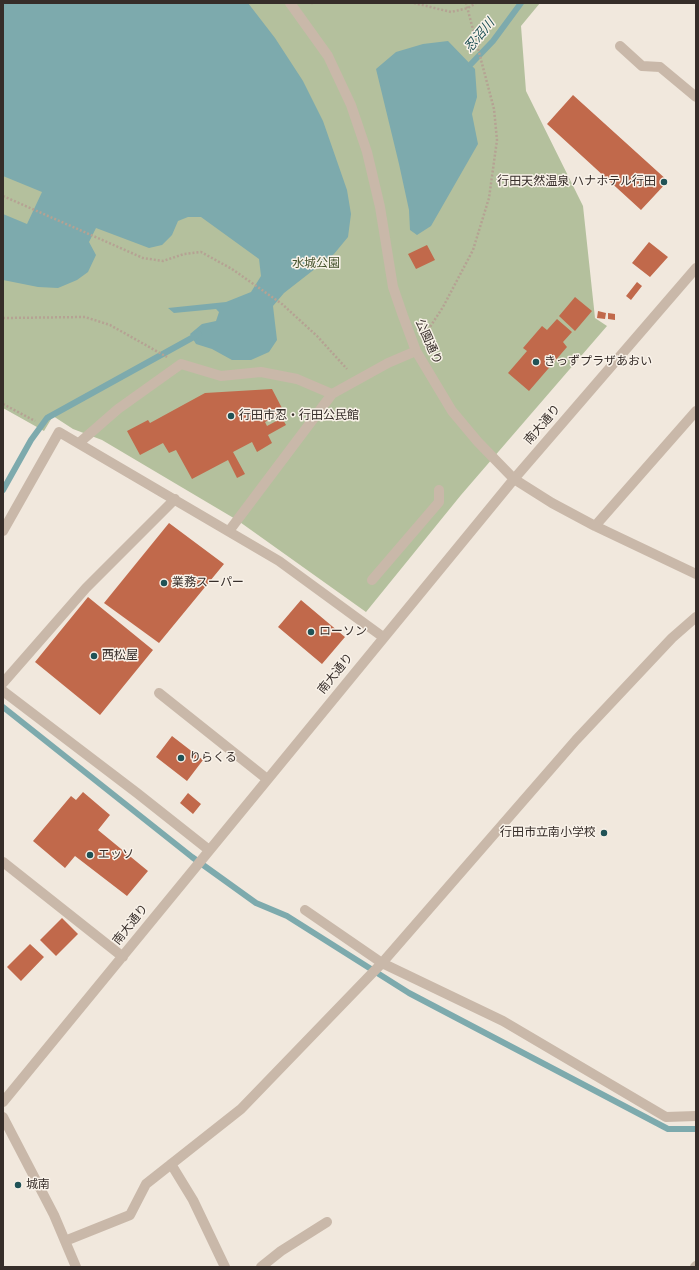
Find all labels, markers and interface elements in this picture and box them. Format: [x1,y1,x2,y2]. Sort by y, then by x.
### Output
water label: 忍沼川 [461,16,499,56]
place label: 行田天然温泉 ハナホテル行田 [497,175,656,189]
marker: 行田天然温泉 ハナホテル行田 [659,177,669,187]
park label: 水城公園 [292,257,340,271]
street label: 公園通り [412,317,444,367]
place label: きっずプラザあおい [544,355,652,369]
marker: きっずプラザあおい [531,357,541,367]
street label: 南大通り [522,402,564,448]
place label: 行田市忍・行田公民館 [239,409,359,423]
marker: 行田市忍・行田公民館 [226,411,236,421]
place label: 業務スーパー [172,576,244,590]
marker: 業務スーパー [159,578,169,588]
place label: ローソン [319,625,367,639]
marker: ローソン [306,627,316,637]
place label: 西松屋 [102,649,138,663]
marker: 西松屋 [89,651,99,661]
street label: 南大通り [315,651,357,697]
place label: りらくる [189,751,237,765]
marker: りらくる [176,753,186,763]
place label: 行田市立南小学校 [500,826,596,840]
marker: 行田市立南小学校 [599,828,609,838]
place label: エッソ [98,848,134,862]
marker: エッソ [85,850,95,860]
street label: 南大通り [110,902,152,948]
place label: 城南 [26,1178,50,1192]
marker: 城南 [13,1180,23,1190]

